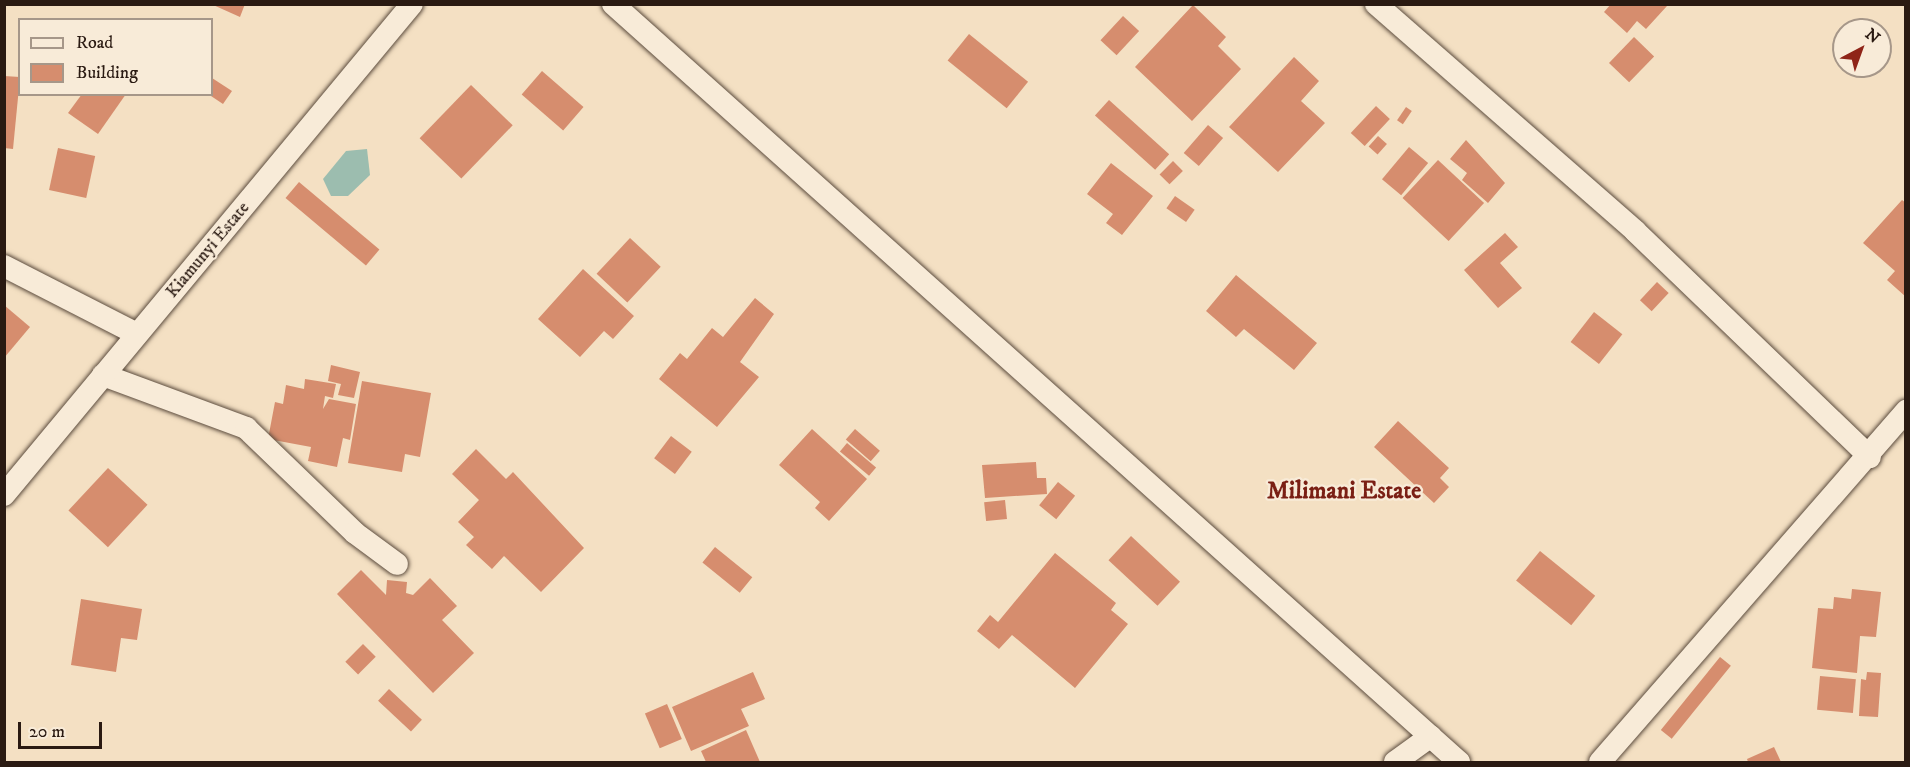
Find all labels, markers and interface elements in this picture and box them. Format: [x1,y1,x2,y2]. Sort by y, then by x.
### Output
legend [18,18,213,96]
north arrow [1832,18,1892,78]
text: N [1861,24,1884,48]
text: Road [76,32,113,54]
text: Building [76,62,138,84]
street label: Kiamunyi Estate [162,198,254,302]
district label: Milimani Estate [1267,478,1421,506]
scale bar [21,710,105,748]
text: 20 m [29,721,65,743]

